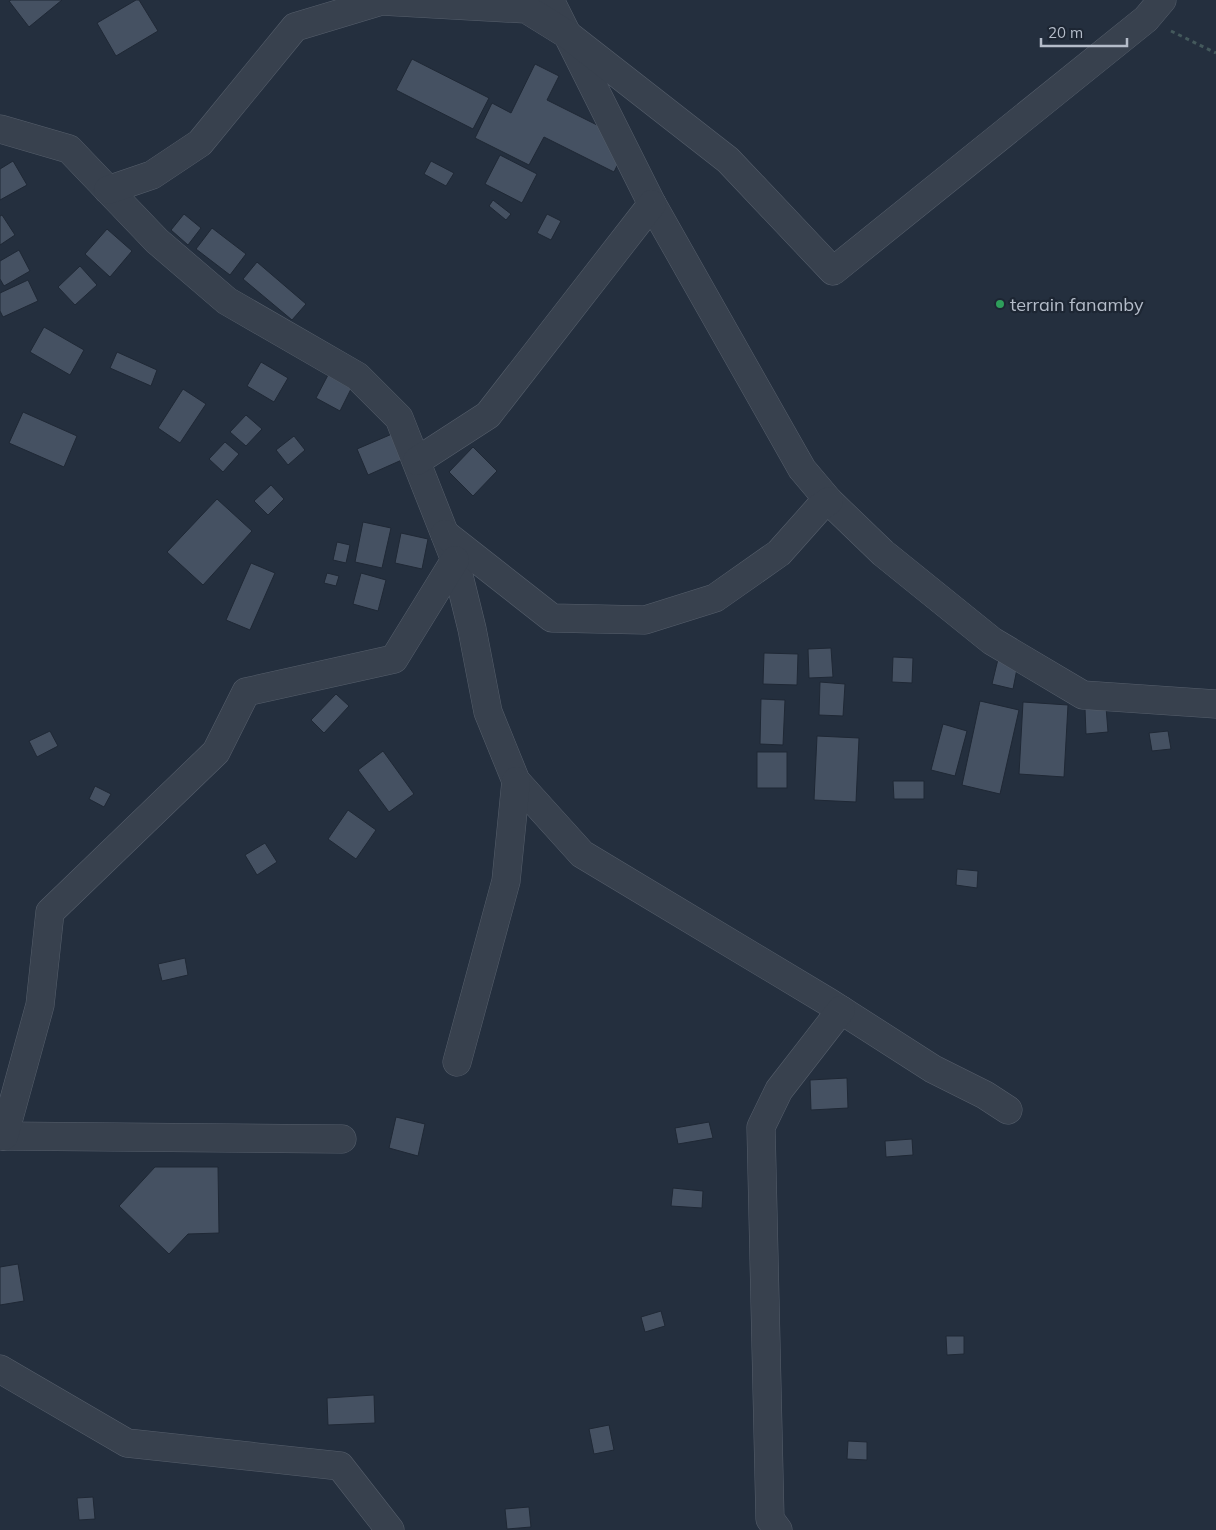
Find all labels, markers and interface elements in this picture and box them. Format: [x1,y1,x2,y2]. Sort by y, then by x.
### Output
scale bar [1041,15,1127,47]
text: 20 m [1048,23,1083,42]
place label: terrain fanamby [1010,293,1144,316]
marker: terrain fanamby [994,298,1006,310]

